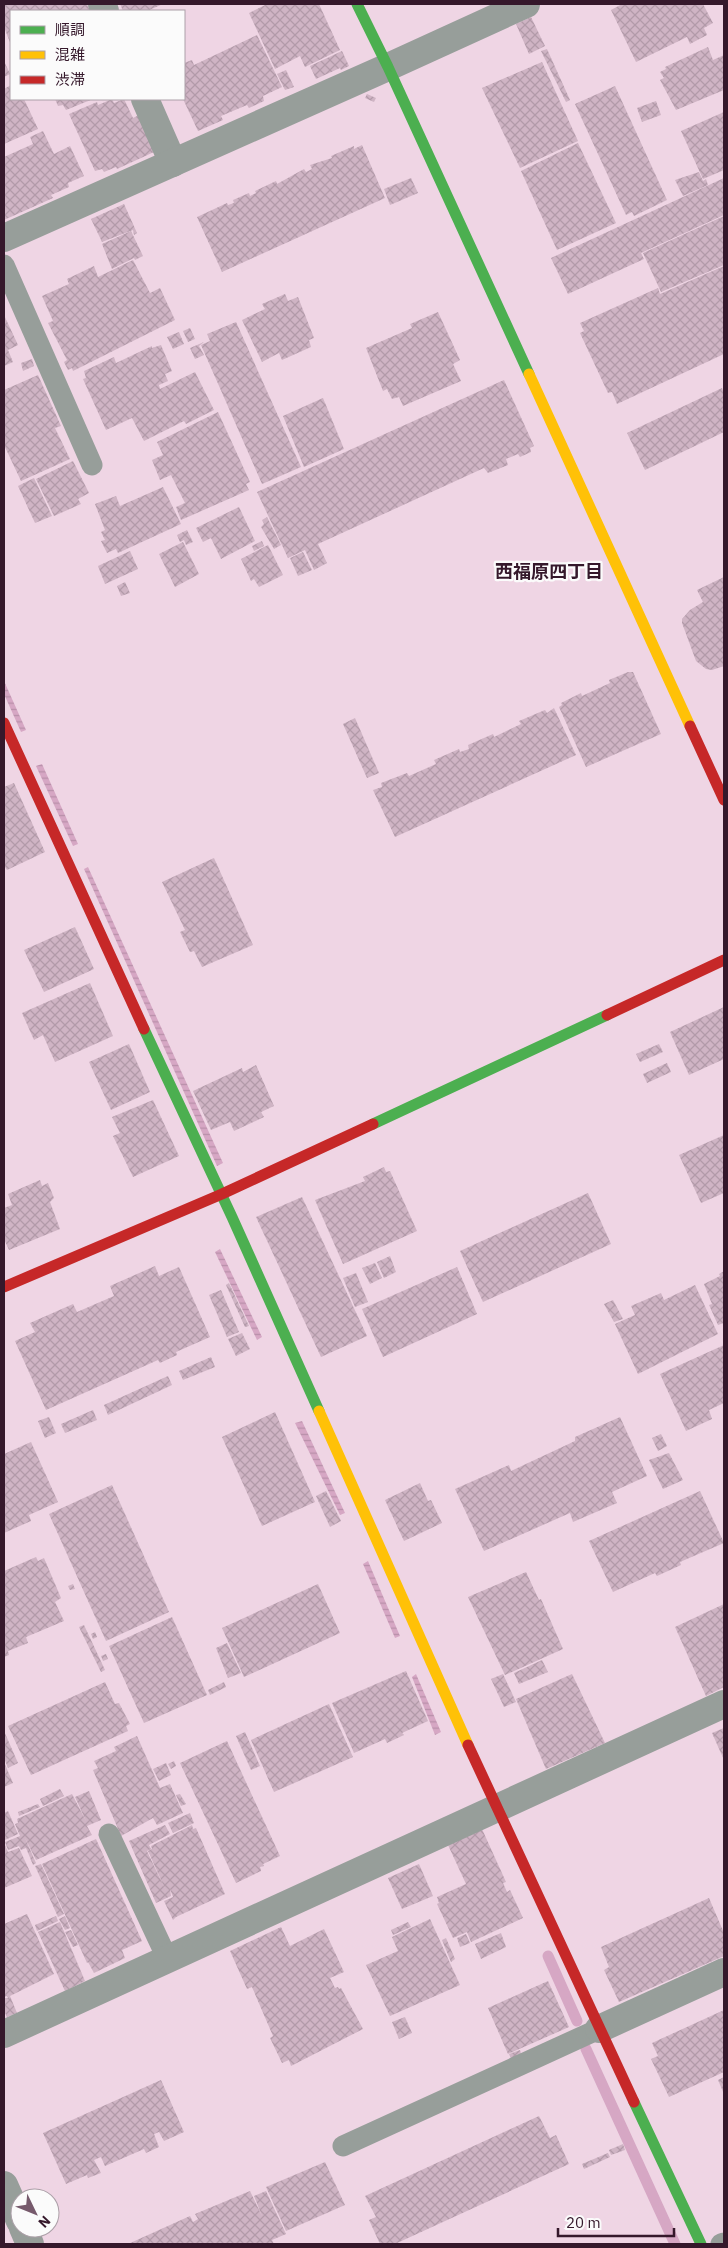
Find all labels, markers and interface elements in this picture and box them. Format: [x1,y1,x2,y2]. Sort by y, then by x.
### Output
legend [10,10,185,100]
text: 順調 [55,20,85,39]
text: 混雑 [55,45,85,64]
text: 渋滞 [55,70,85,89]
district label: 西福原四丁目 [495,560,603,583]
north arrow [10,2188,60,2238]
scale bar [558,2206,674,2238]
text: N [34,2212,55,2232]
text: 20 m [566,2213,601,2232]

